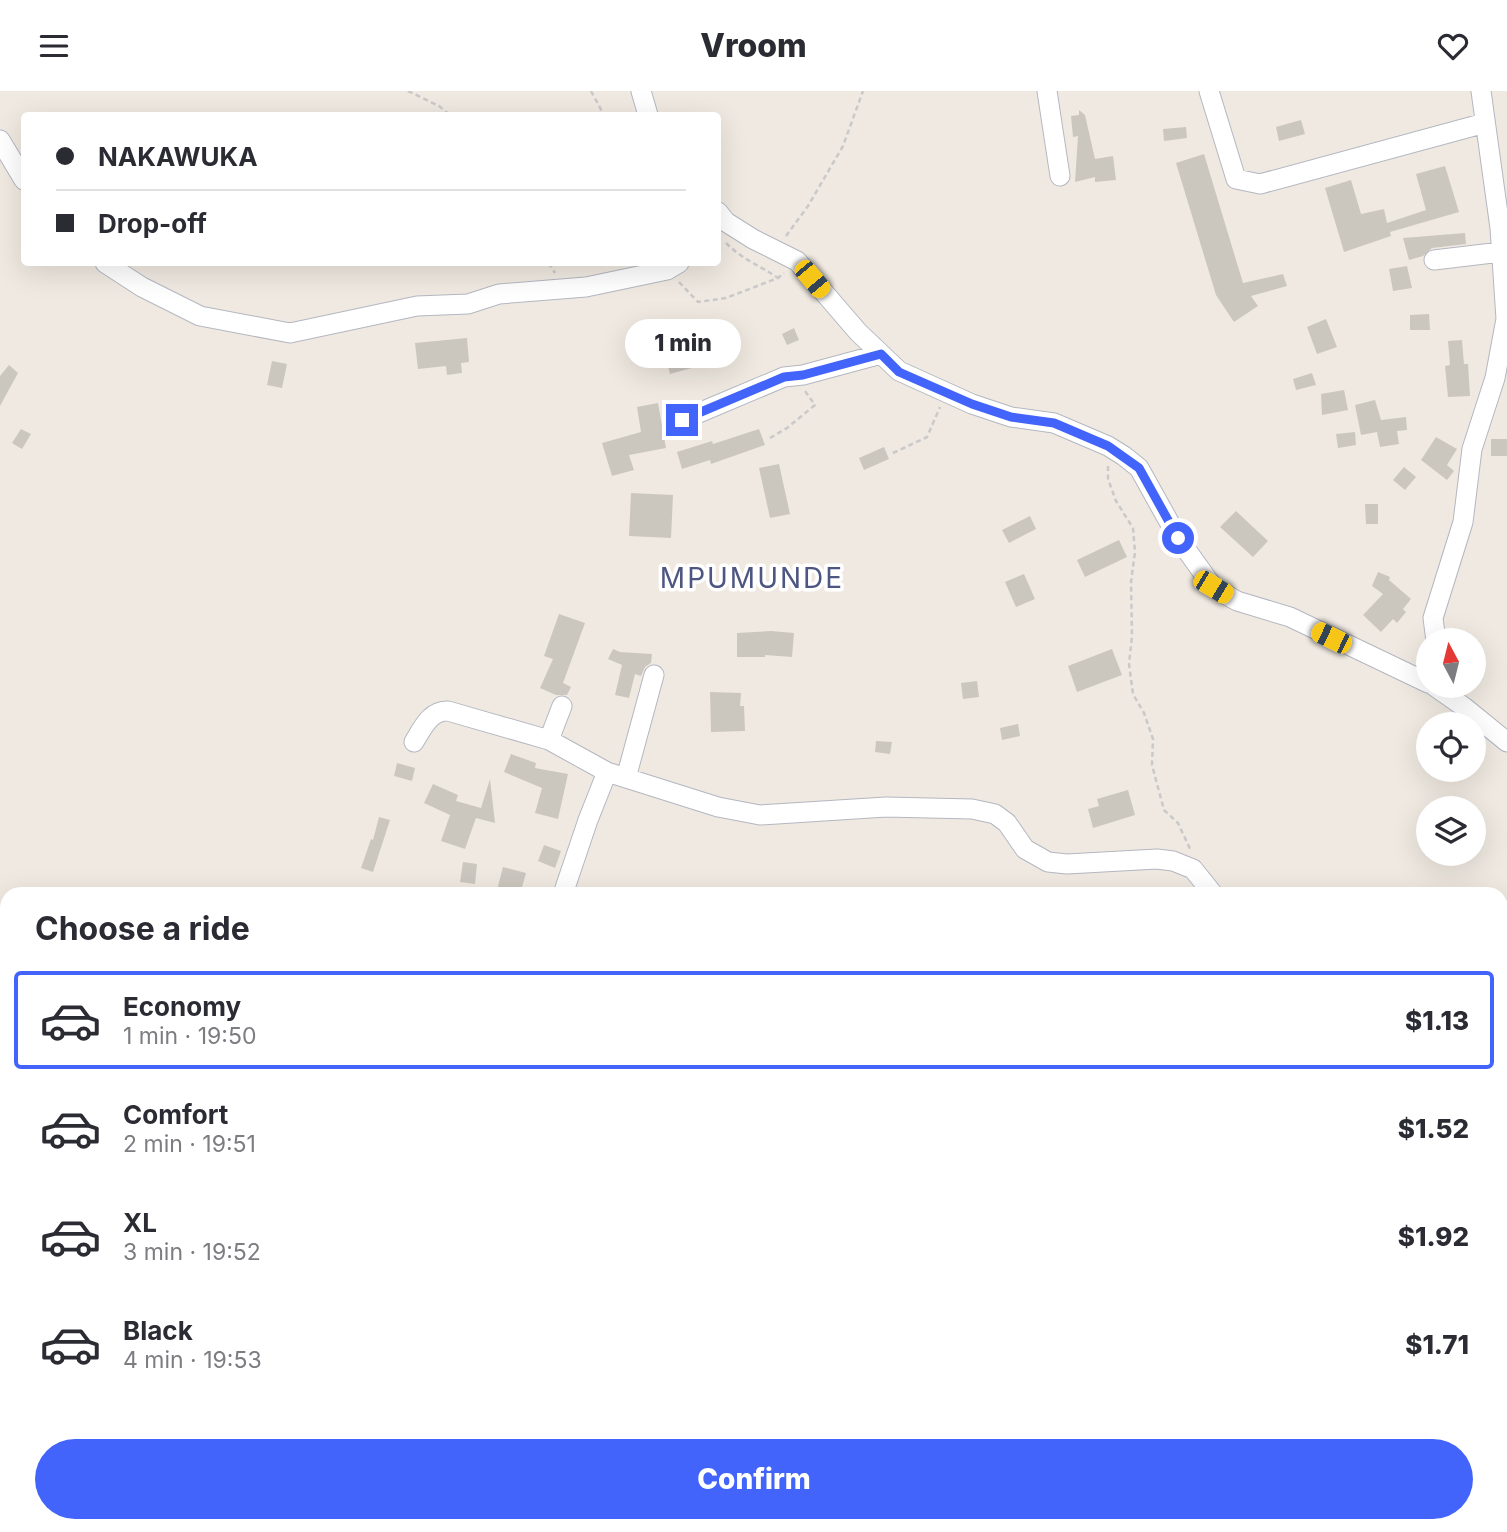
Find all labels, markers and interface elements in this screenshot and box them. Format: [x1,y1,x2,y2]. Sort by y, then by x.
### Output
text: Vroom [700,26,807,65]
icon: menu [35,27,73,65]
icon: heart [1434,27,1472,65]
text: NAKAWUKA [98,141,258,172]
text: Drop-off [98,208,207,239]
car [791,256,834,302]
callout: 1 min [624,319,740,367]
text: 1 min [654,329,712,357]
route end [666,404,698,436]
route start [1162,522,1194,554]
district label: MPUMUNDE [660,561,844,595]
car [1190,567,1237,607]
car [1308,619,1355,657]
north arrow [1416,628,1486,698]
map controls [1416,628,1486,866]
button: locate [1416,712,1486,782]
button: layers [1416,796,1486,866]
text: Choose a ride [35,909,250,948]
icon: car [39,989,102,1052]
text: Economy [123,991,241,1022]
text: $1.13 [1405,1005,1469,1036]
text: 1 min · 19:50 [123,1022,256,1050]
icon: car [39,1097,102,1160]
text: Comfort [123,1099,228,1130]
text: $1.52 [1398,1113,1469,1144]
text: 2 min · 19:51 [123,1130,256,1158]
icon: car [39,1205,102,1268]
text: XL [123,1207,157,1238]
text: $1.92 [1398,1221,1469,1252]
text: 3 min · 19:52 [123,1238,261,1266]
icon: car [39,1313,102,1376]
text: Black [123,1315,193,1346]
text: $1.71 [1405,1329,1469,1360]
text: 4 min · 19:53 [123,1346,262,1374]
button: Confirm [35,1439,1473,1519]

